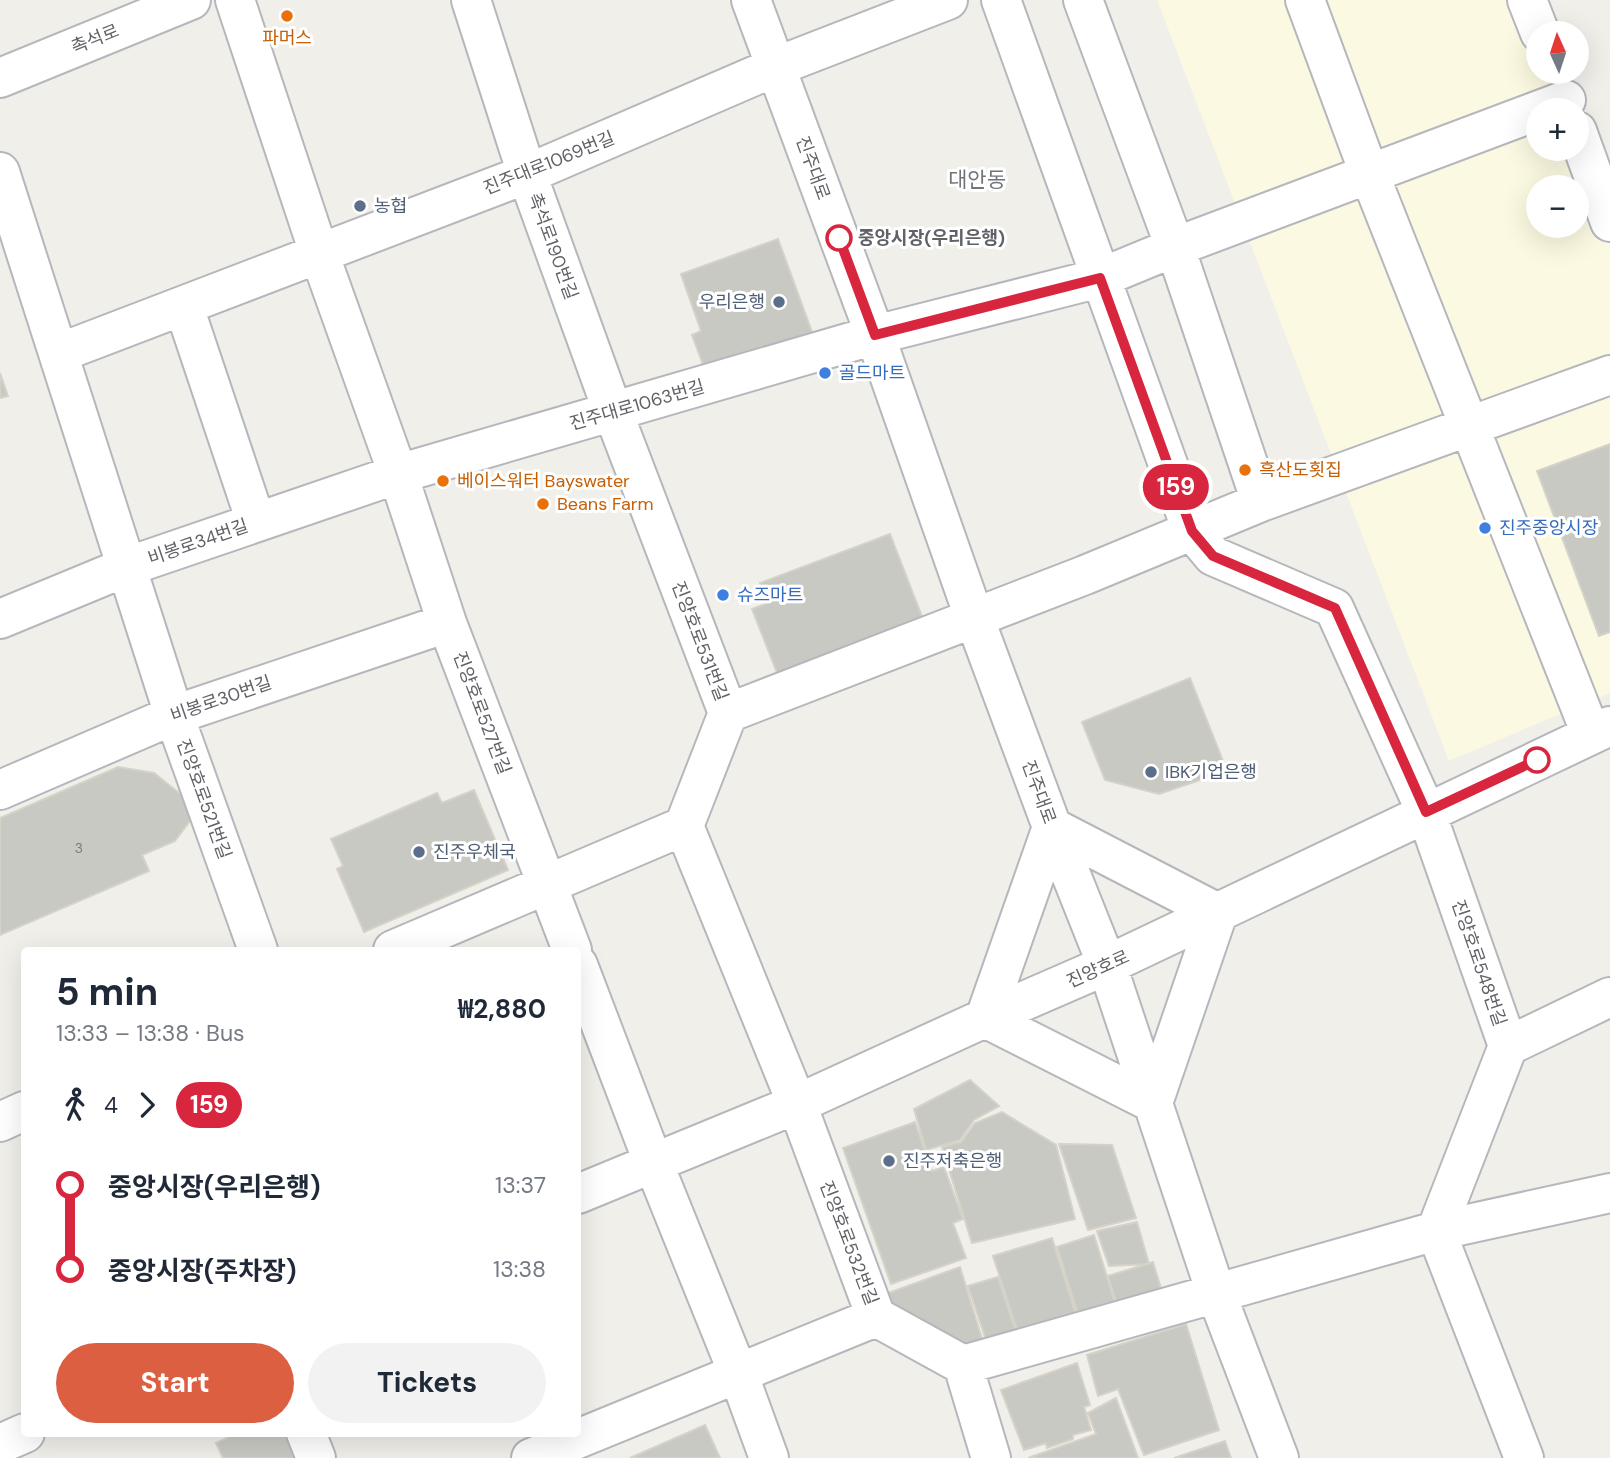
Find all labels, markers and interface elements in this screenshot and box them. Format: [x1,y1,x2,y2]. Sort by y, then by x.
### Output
marker: 파머스 [279,8,295,24]
street label: 촉석로 [67,19,123,59]
north arrow [1526,21,1589,84]
map controls [1526,21,1589,238]
place label: 파머스 [262,26,312,50]
button: + [1526,98,1589,161]
street label: 진주대로1069번길 [480,126,618,200]
street label: 진주대로 [790,133,836,203]
district label: 대안동 [948,166,1006,194]
button: − [1526,175,1589,238]
street label: 촉석로190번길 [523,189,583,303]
place label: 농협 [374,194,407,218]
marker: 농협 [352,198,368,214]
marker: 중앙시장(우리은행) [826,225,852,251]
place label: 중앙시장(우리은행) [858,226,1005,250]
place label: 우리은행 [699,290,765,314]
marker: 우리은행 [771,294,787,310]
place label: 골드마트 [839,361,905,385]
marker: 골드마트 [817,365,833,381]
street label: 진주대로1063번길 [567,374,707,436]
place label: 흑산도횟집 [1259,458,1342,482]
marker: 흑산도횟집 [1237,462,1253,478]
line badge: 159 [1136,464,1216,510]
place label: 베이스워터 Bayswater [457,469,630,493]
text: 159 [1157,471,1195,502]
marker: 베이스워터 Bayswater [435,473,451,489]
place label: Beans Farm [557,492,654,516]
marker: Beans Farm [535,496,551,512]
street label: 비봉로34번길 [145,514,251,570]
place label: 진주중앙시장 [1499,516,1598,540]
marker: 진주중앙시장 [1477,520,1493,536]
street label: 진양호로531번길 [666,578,734,704]
place label: 슈즈마트 [737,583,803,607]
marker: 슈즈마트 [715,587,731,603]
street label: 진양호로527번길 [448,648,516,778]
street label: 비봉로30번길 [167,670,275,728]
street label: 진양호로521번길 [171,736,237,862]
unlabelled marker [1524,747,1550,773]
street label: 진주대로 [1016,757,1062,827]
place label: IBK기업은행 [1165,760,1257,784]
marker: IBK기업은행 [1143,764,1159,780]
house number: 3 [75,839,83,857]
place label: 진주우체국 [433,840,516,864]
marker: 진주우체국 [411,844,427,860]
street label: 진양호로548번길 [1446,897,1512,1029]
street label: 진양호로 [1063,945,1133,993]
text: 5 min [56,967,158,1017]
text: ₩2,880 [458,992,546,1026]
text: 13:33 – 13:38 · Bus [56,1018,245,1048]
icon: walk [56,1086,94,1124]
icon: forward [128,1086,166,1124]
text: 159 [190,1089,228,1120]
text: 4 [104,1090,118,1120]
place label: 진주저축은행 [903,1149,1002,1173]
marker: 진주저축은행 [881,1153,897,1169]
text: 중앙시장(우리은행) [108,1170,320,1204]
text: 13:37 [495,1170,546,1200]
street label: 진양호로532번길 [814,1177,884,1309]
text: 중앙시장(주차장) [108,1254,297,1288]
text: 13:38 [493,1254,546,1284]
button: Start [56,1343,294,1423]
button: Tickets [308,1343,546,1423]

